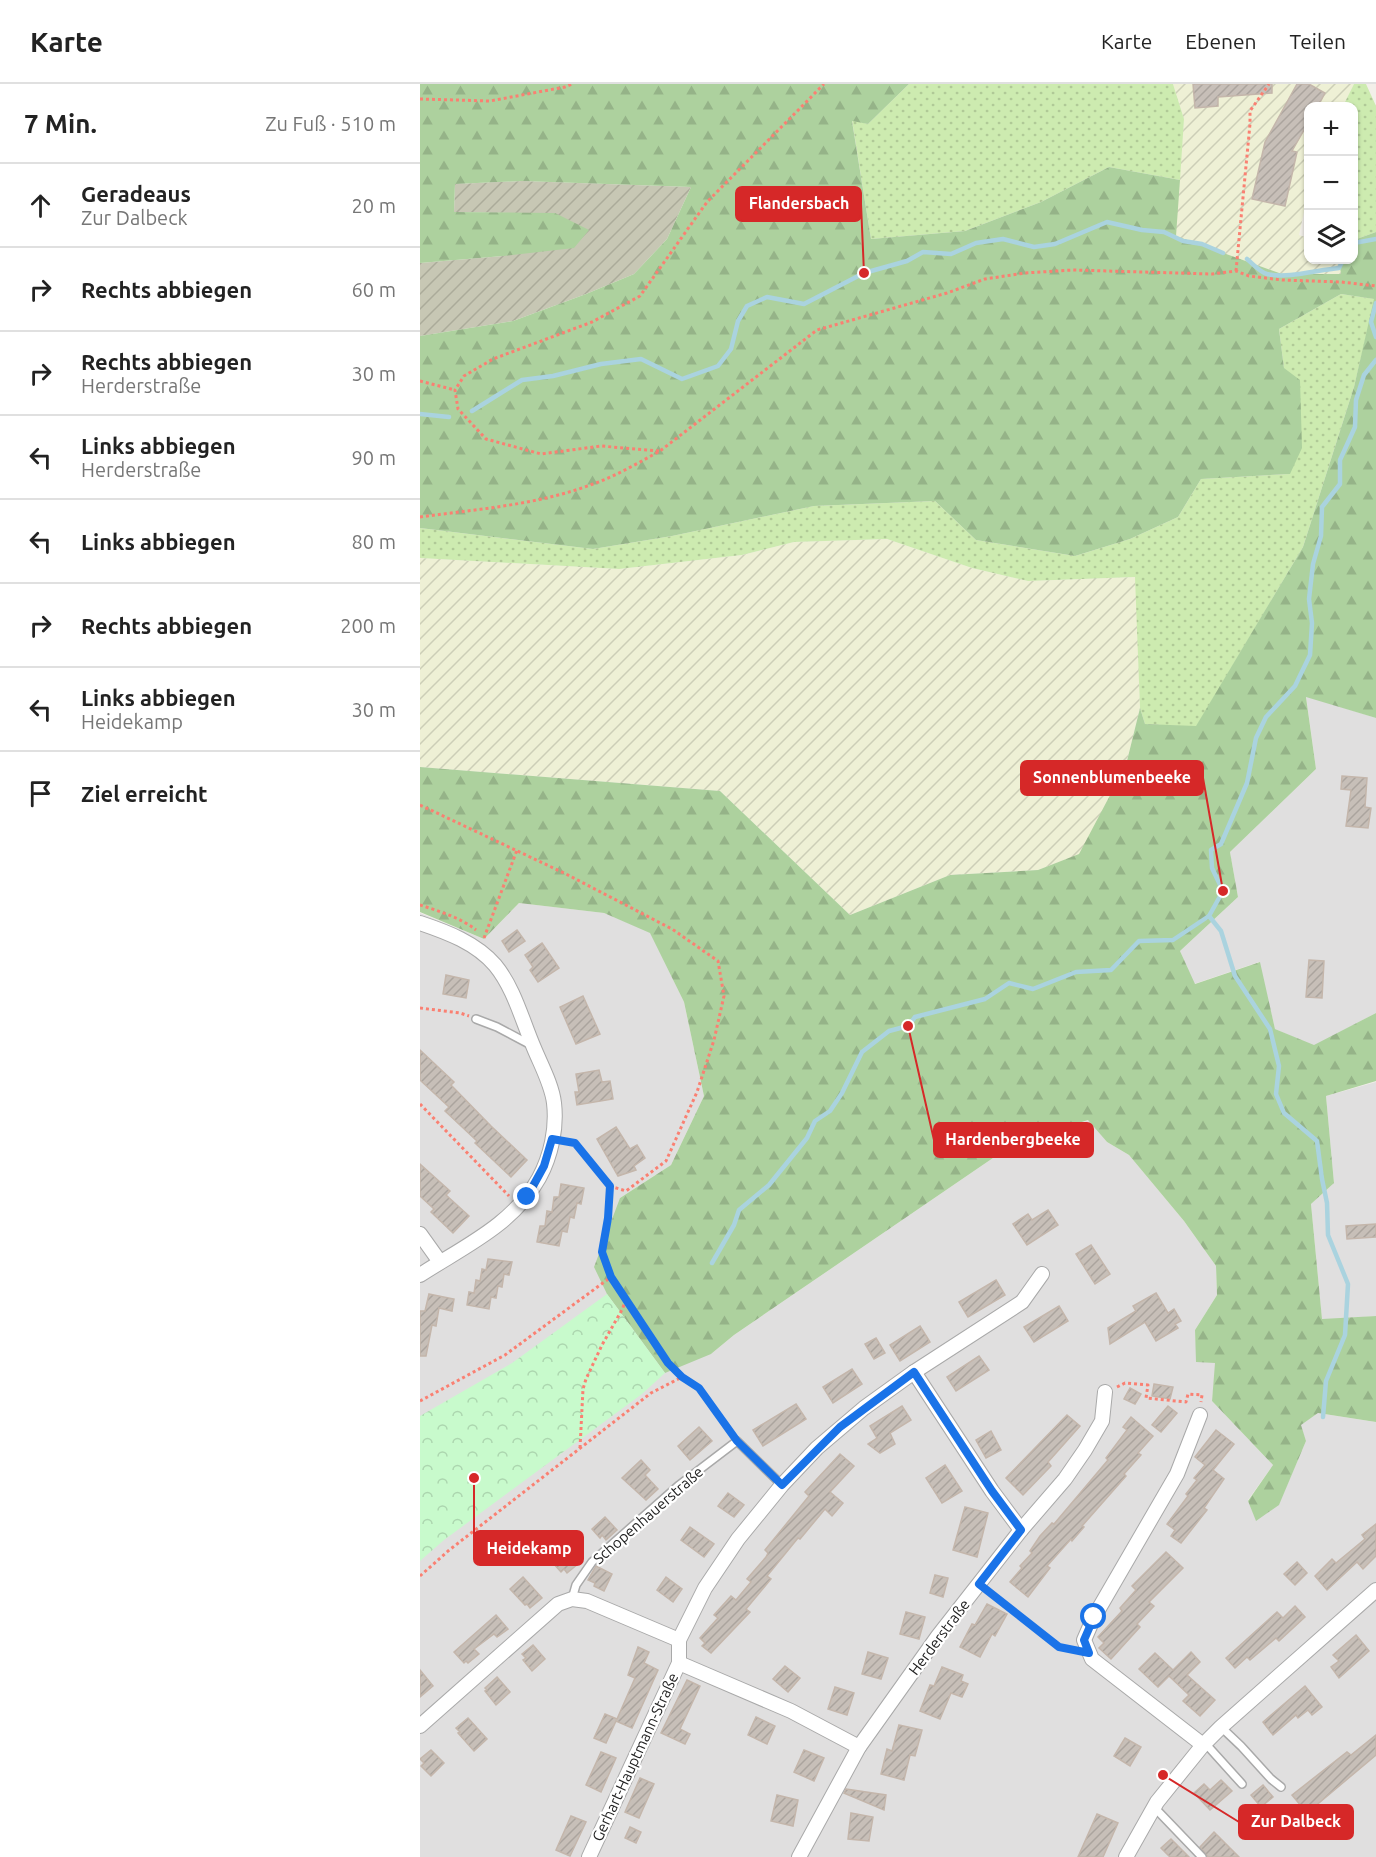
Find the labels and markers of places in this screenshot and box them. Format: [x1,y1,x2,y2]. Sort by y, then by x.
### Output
callout: Flandersbach [736,187,861,221]
callout: Sonnenblumenbeeke [1021,761,1203,795]
callout: Hardenbergbeeke [934,1123,1093,1157]
callout: Heidekamp [474,1531,583,1565]
callout: Zur Dalbeck [1239,1805,1353,1839]

